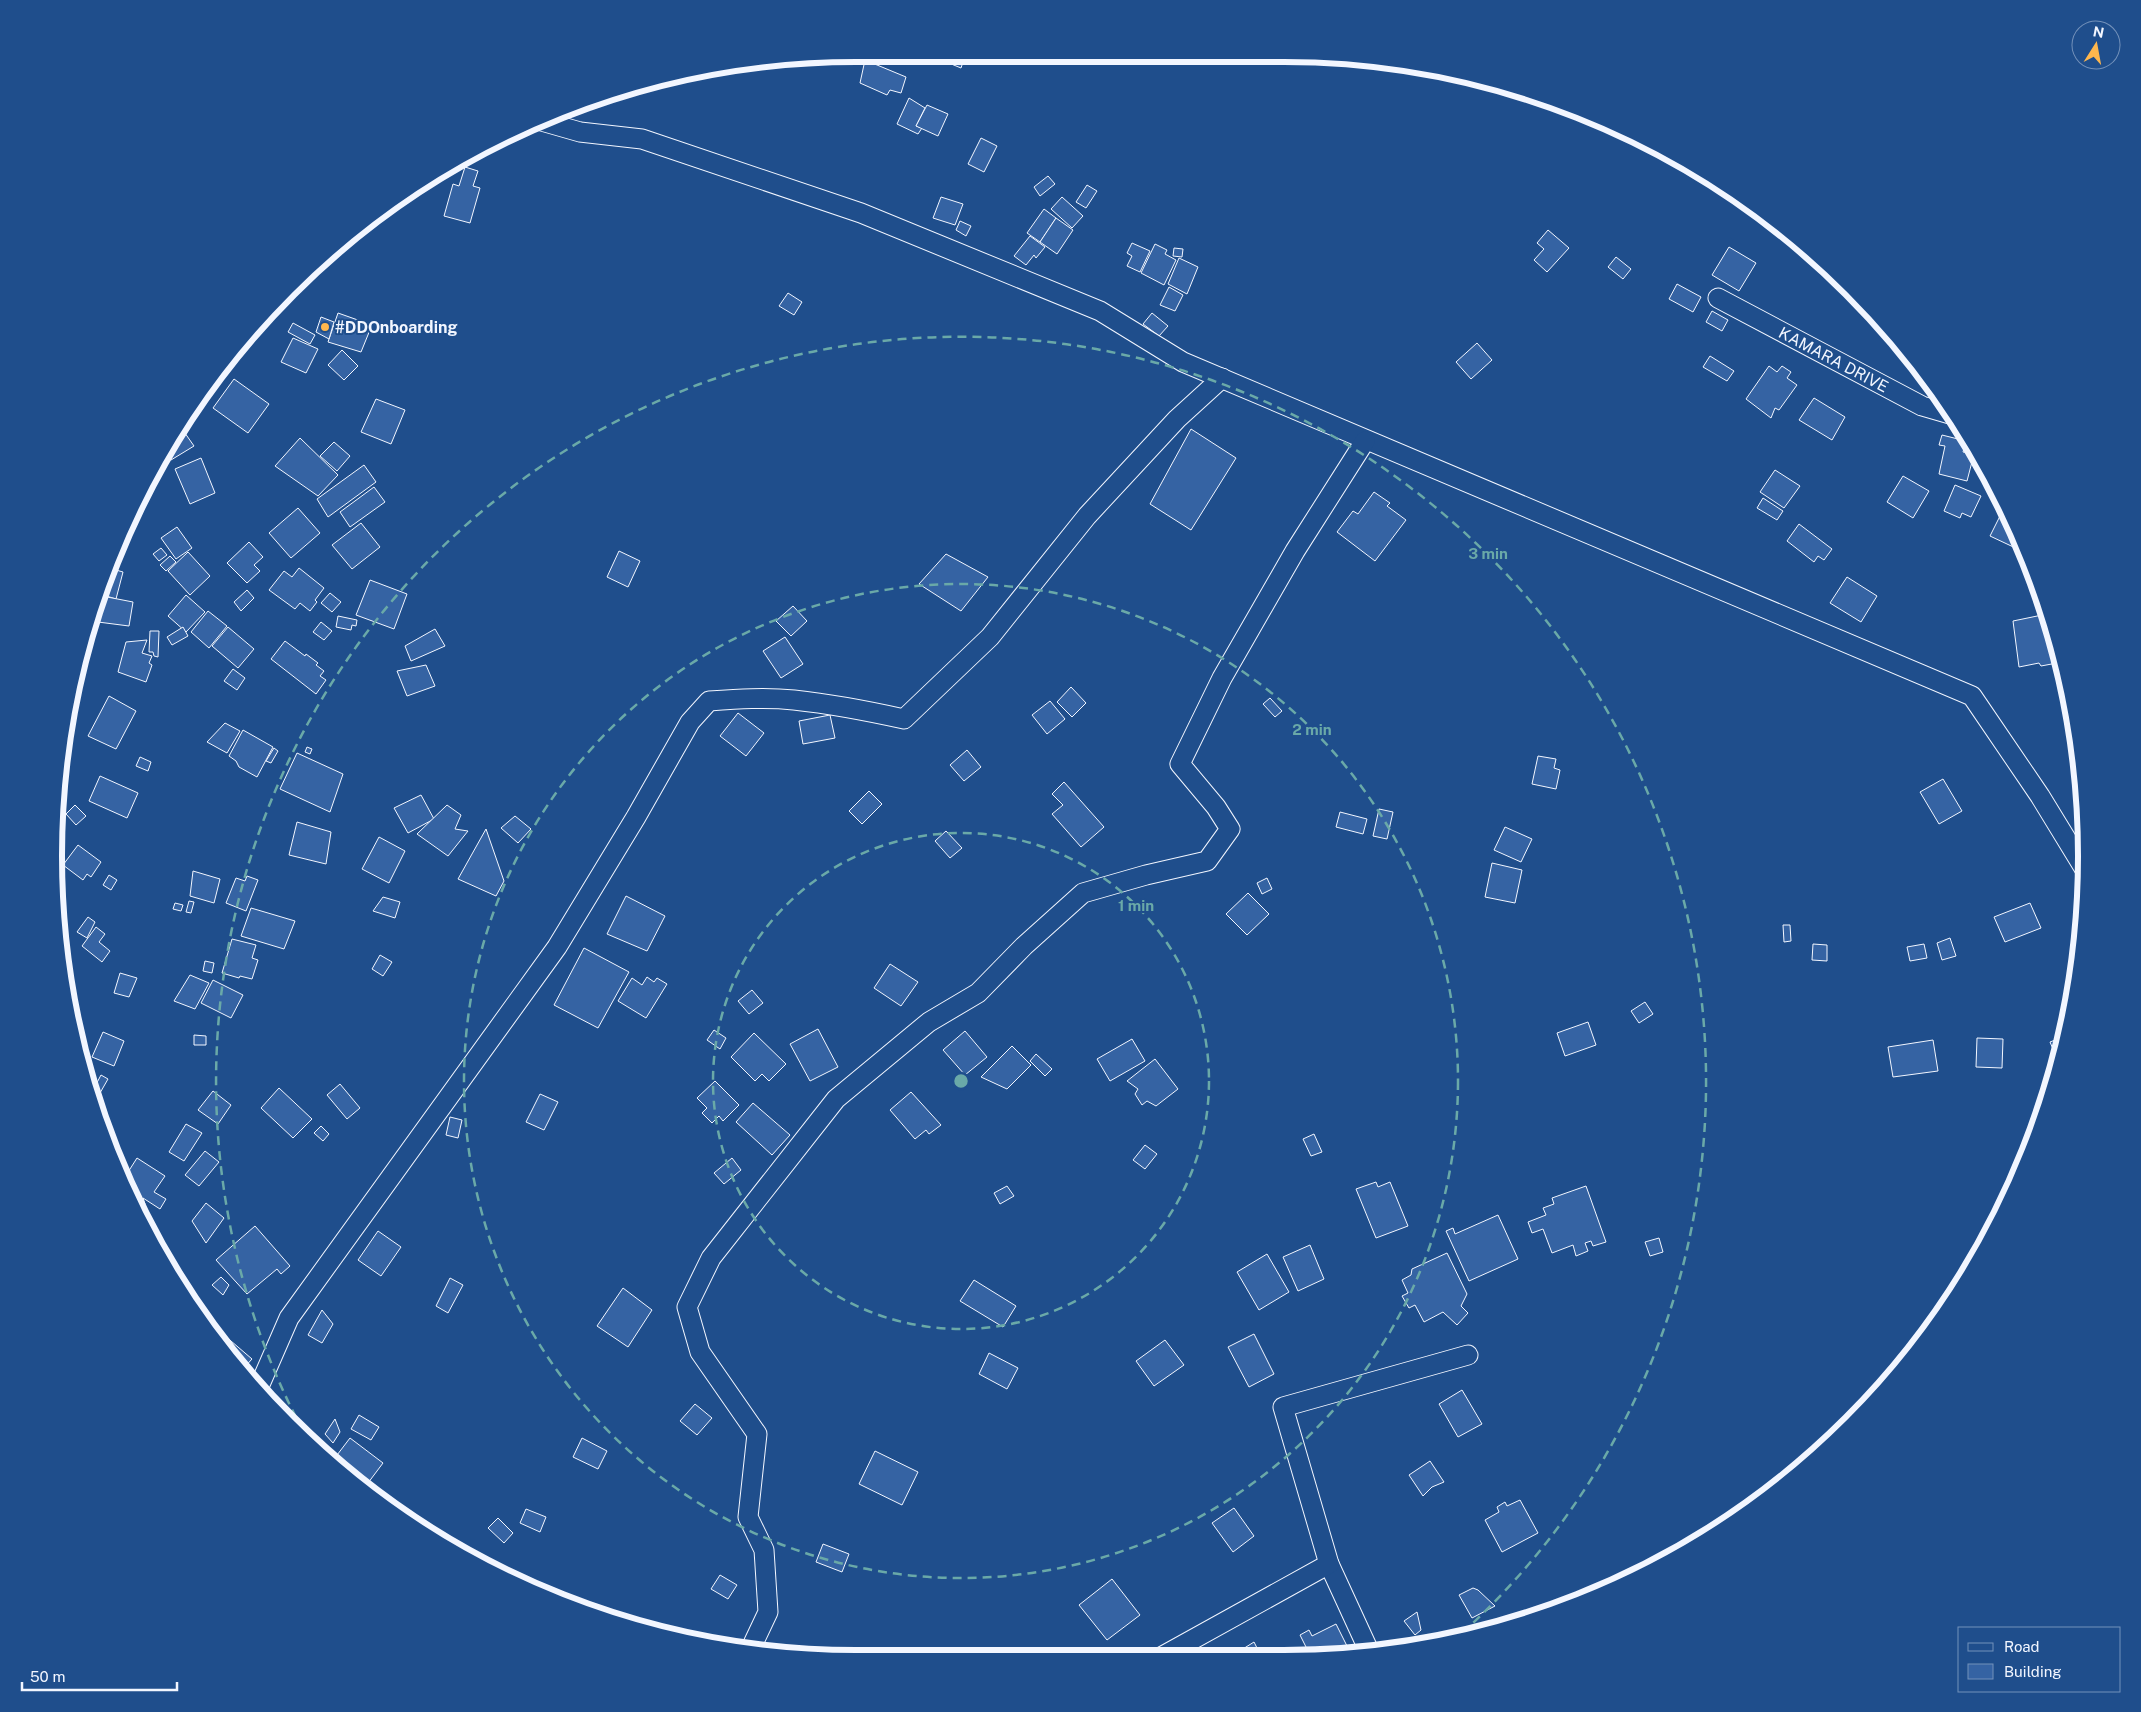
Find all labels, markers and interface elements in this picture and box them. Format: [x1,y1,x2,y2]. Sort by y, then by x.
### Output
north arrow [2071,20,2121,70]
text: N [2092,23,2105,41]
place label: #DDOnboarding [335,318,458,337]
marker: #DDOnboarding [319,321,331,333]
street label: KAMARA DRIVE [1775,323,1892,397]
text: 3 min [1468,545,1508,562]
text: 2 min [1292,721,1332,738]
text: 1 min [1118,897,1154,914]
centre of rings [952,1072,970,1090]
legend [1958,1627,2121,1692]
text: Road [2004,1638,2040,1655]
scale bar [22,1660,178,1692]
text: Building [2004,1663,2062,1680]
text: 50 m [30,1668,65,1685]

